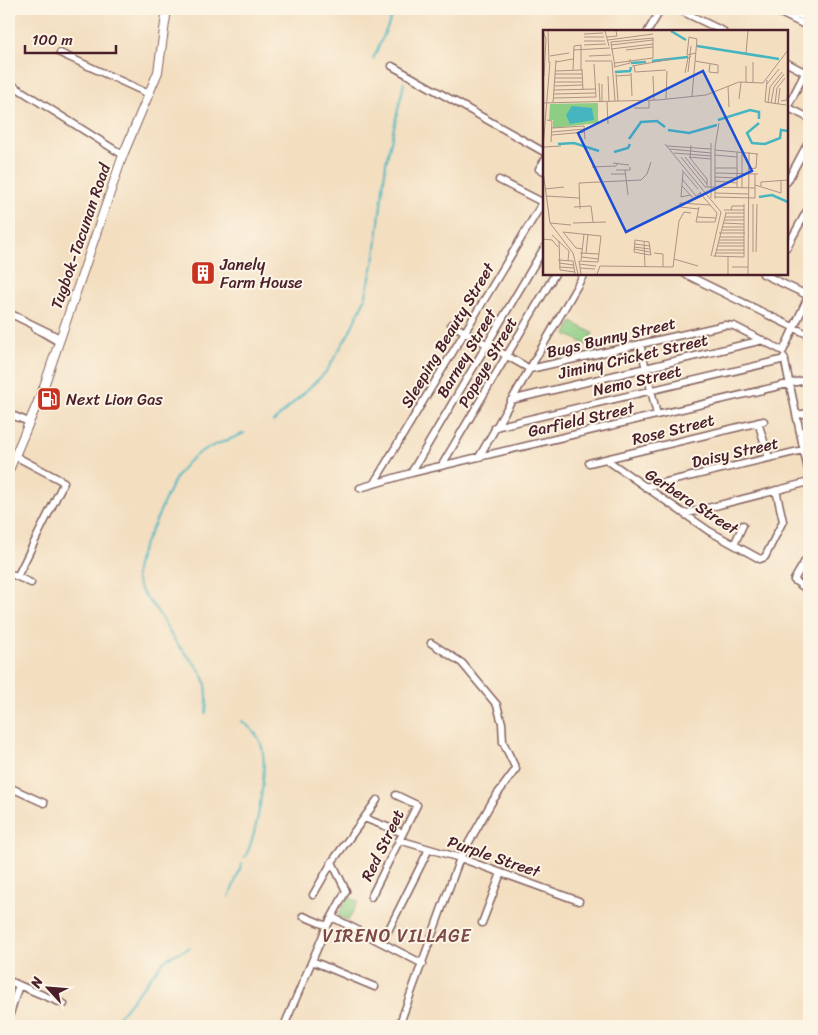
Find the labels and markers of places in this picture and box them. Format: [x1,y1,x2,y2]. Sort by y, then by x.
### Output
place label: Janely Farm House [219,250,303,297]
building icon: Janely Farm House [190,260,216,286]
place label: Next Lion Gas [66,385,163,414]
fuel station icon: Next Lion Gas [36,386,62,412]

